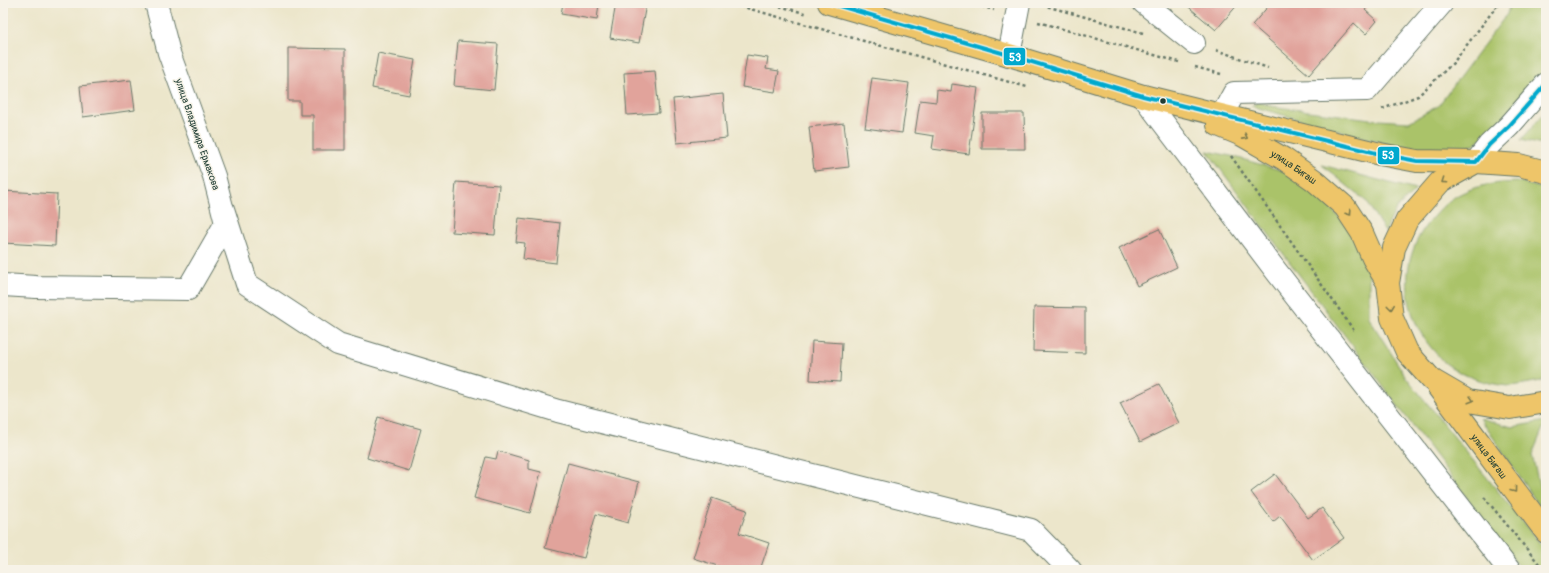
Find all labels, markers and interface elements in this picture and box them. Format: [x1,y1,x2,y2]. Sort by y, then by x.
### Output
line badge: 53 [1003,47,1026,66]
text: 53 [1009,51,1021,64]
street label: улица Владимира Ермакова [172,76,222,192]
unlabelled marker [1158,96,1168,106]
one-way arrow [1241,132,1248,140]
line badge: 53 [1377,146,1400,165]
street label: улица Бигаш [1268,147,1319,187]
text: 53 [1382,149,1394,162]
one-way arrow [1441,176,1448,183]
one-way arrow [1344,209,1352,216]
one-way arrow [1386,304,1395,310]
one-way arrow [1467,395,1474,404]
street label: улица Бигаш [1467,431,1509,481]
one-way arrow [1509,485,1516,492]

